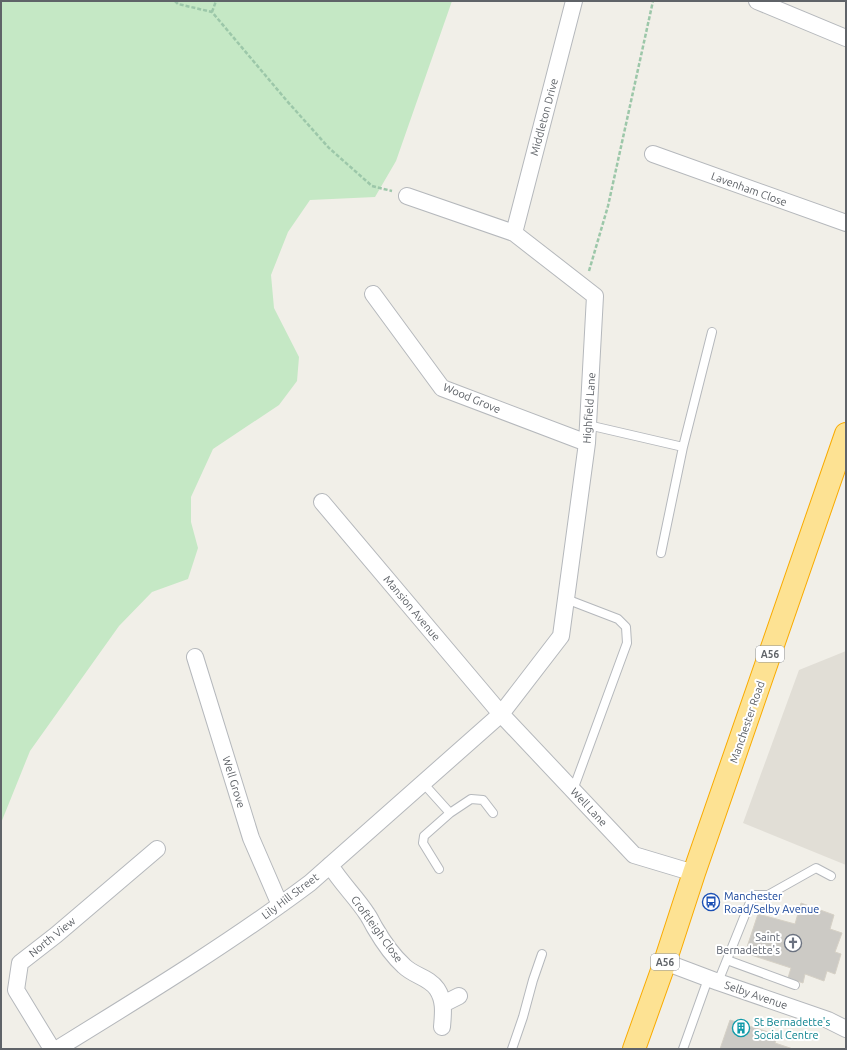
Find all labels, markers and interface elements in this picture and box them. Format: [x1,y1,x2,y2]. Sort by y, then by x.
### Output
street label: Middleton Drive [528,77,560,157]
street label: Lavenham Close [709,170,789,208]
street label: Highfield Lane [581,372,597,444]
street label: Wood Grove [442,381,502,415]
street label: Mansion Avenue [381,573,443,643]
road number: A56 [756,646,784,662]
street label: Manchester Road [727,679,767,765]
street label: Well Grove [220,755,248,809]
street label: Well Lane [568,785,610,829]
street label: Lily Hill Street [259,870,321,921]
place label: Manchester Road/Selby Avenue [724,890,819,915]
bus stop icon: Manchester Road/Selby Avenue [701,892,721,912]
street label: Croftleigh Close [349,893,405,965]
street label: North View [26,914,78,959]
place label: Saint Bernadette's [716,931,781,956]
church icon: Saint Bernadette's [783,933,803,953]
road number: A56 [651,954,679,970]
street label: Selby Avenue [723,979,789,1011]
place label: St Bernadette's Social Centre [754,1016,830,1041]
building icon: St Bernadette's Social Centre [731,1018,751,1038]

